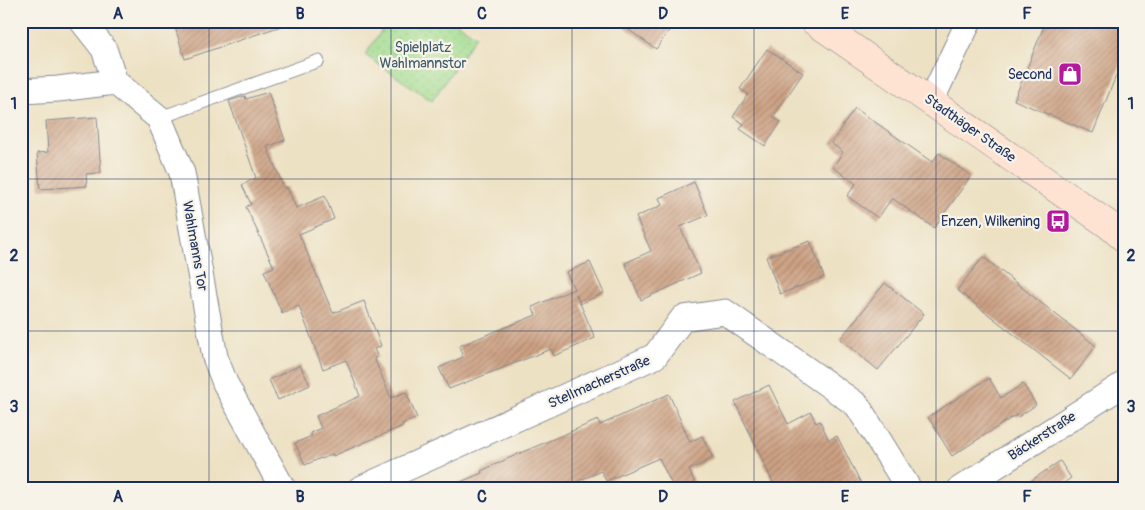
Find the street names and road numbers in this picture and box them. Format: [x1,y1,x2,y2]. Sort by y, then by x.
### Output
street label: Stadthäger Straße [921,90,1019,166]
street label: Wahlmanns Tor [179,200,211,292]
street label: Stellmacherstraße [545,352,653,412]
street label: Bäckerstraße [1005,408,1079,464]

